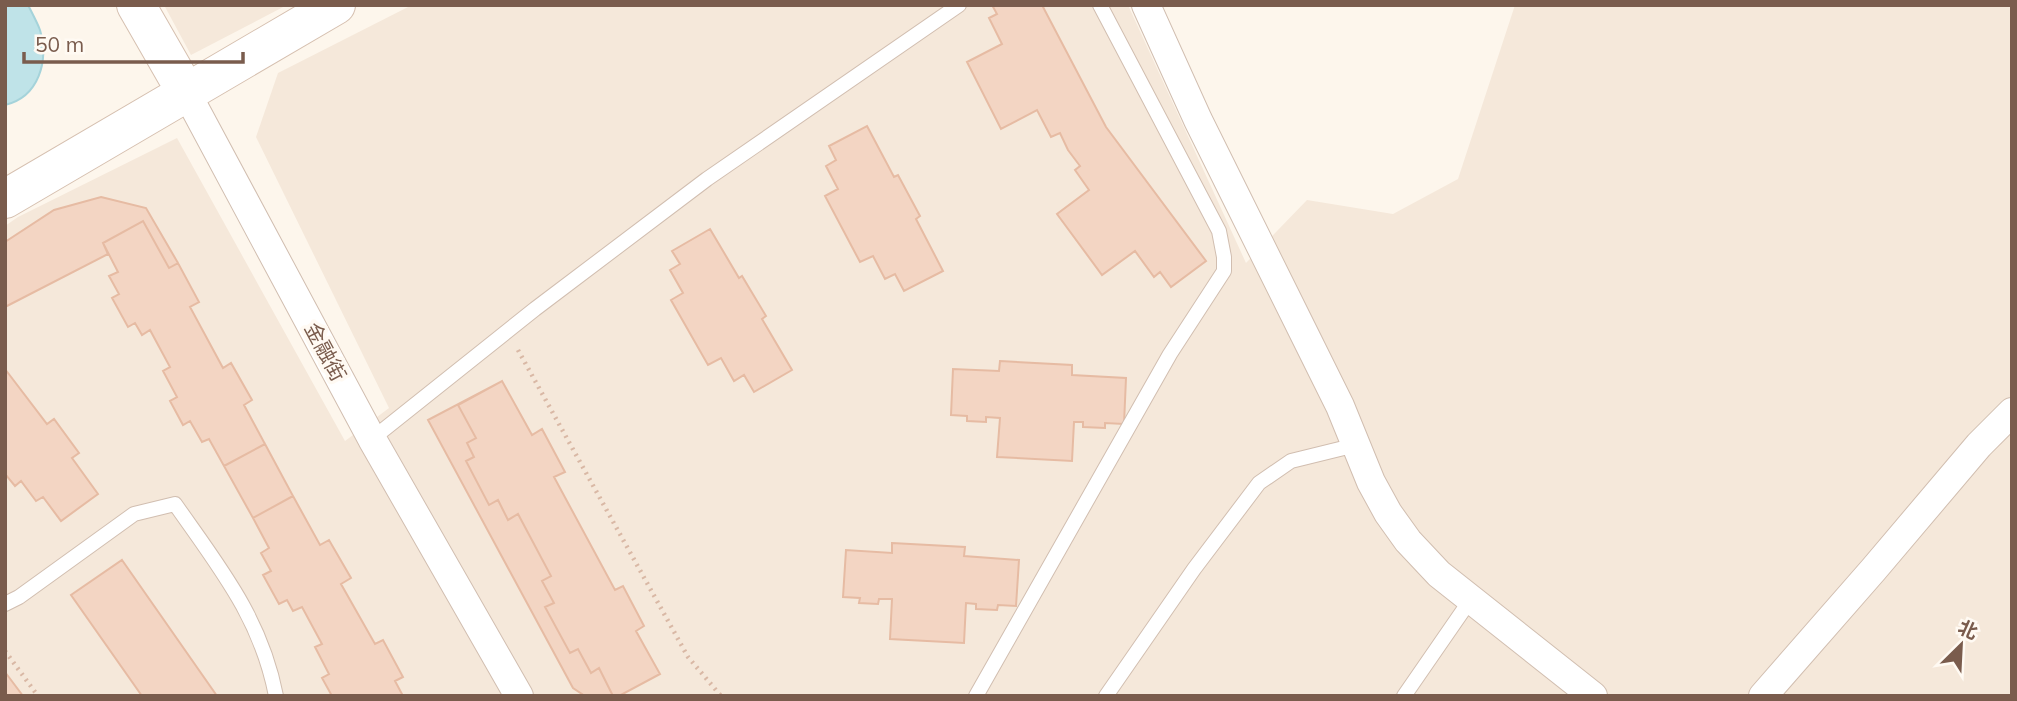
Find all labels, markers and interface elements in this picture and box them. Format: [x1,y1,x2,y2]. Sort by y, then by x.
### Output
scale bar [24,21,243,65]
text: 50 m [35,31,84,57]
street label: 金融街 [300,318,352,385]
north arrow [1926,610,1996,680]
text: 北 [1954,615,1981,644]

